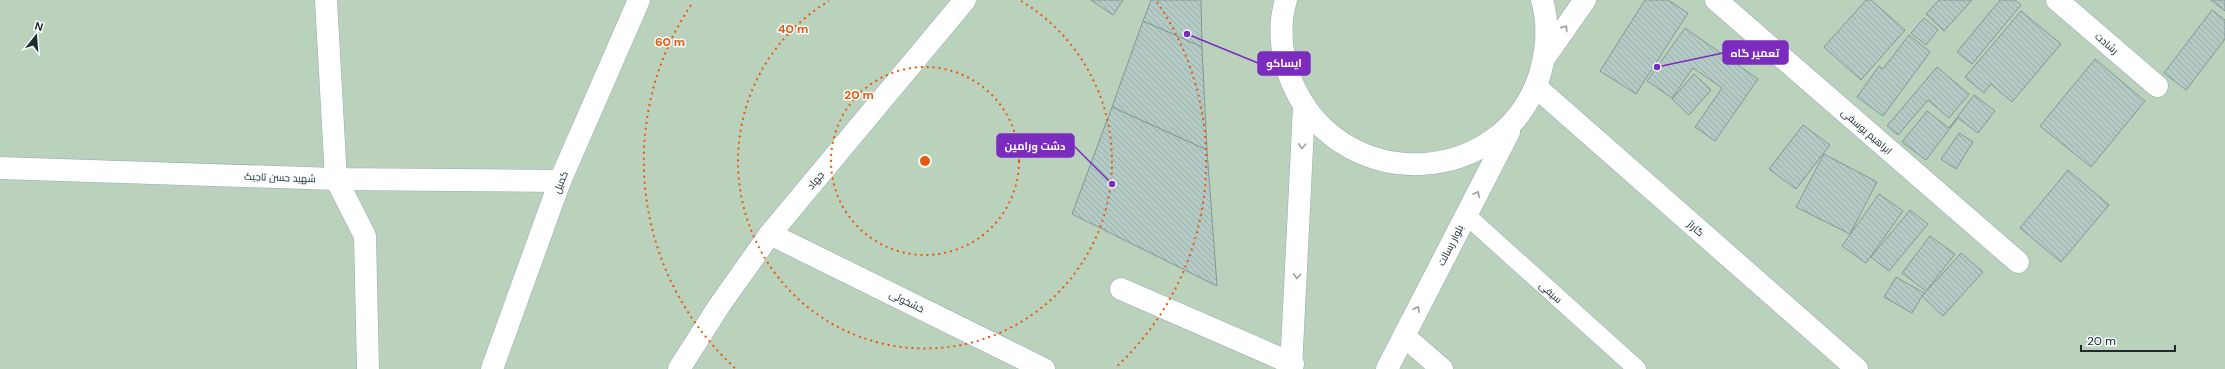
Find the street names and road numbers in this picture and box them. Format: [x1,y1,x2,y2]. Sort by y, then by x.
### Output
street label: رشادت [2092,30,2121,57]
street label: ابراهیم یوسفی [1838,106,1895,158]
street label: کمیل [550,169,571,195]
street label: جهاد [804,169,827,192]
street label: شهید حسن تاجیک [244,170,316,185]
street label: گاراژ [1684,217,1707,239]
street label: بلوار رسالت [1435,223,1466,268]
street label: سیفی [1536,279,1565,306]
street label: خشخوئی [887,287,926,316]

